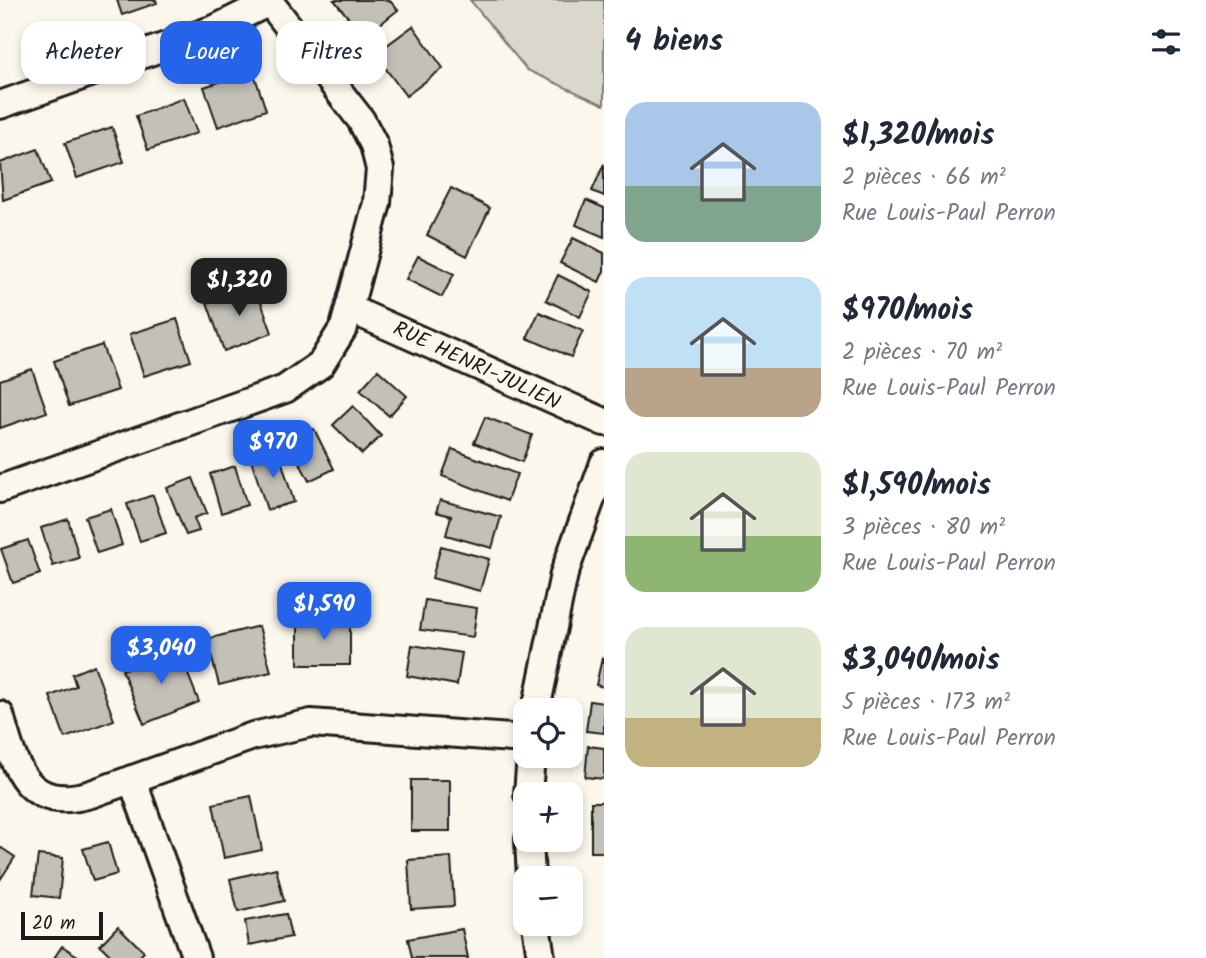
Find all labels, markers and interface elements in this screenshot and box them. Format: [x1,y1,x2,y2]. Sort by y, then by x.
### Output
text: 4 biens [625,18,723,66]
chip: Acheter [21,21,146,84]
chip: Louer [160,21,262,84]
chip: Filtres [276,21,387,84]
icon: filters [1147,23,1185,61]
text: $1,320/mois [842,112,995,160]
icon: home [681,130,765,214]
text: 2 pièces · 66 m² [842,160,1006,196]
text: Rue Louis-Paul Perron [842,196,1056,232]
pin: $1,320 [182,258,296,318]
text: $1,320 [207,263,271,299]
text: $970/mois [842,287,973,335]
icon: home [681,305,765,389]
street label: RUE HENRI-JULIEN [387,313,566,420]
text: 2 pièces · 70 m² [842,335,1002,371]
text: Rue Louis-Paul Perron [842,371,1056,407]
pin: $970 [232,420,314,480]
text: $970 [249,425,297,461]
text: $1,590/mois [842,462,991,510]
icon: home [681,480,765,564]
text: 3 pièces · 80 m² [842,510,1005,546]
text: Rue Louis-Paul Perron [842,546,1056,582]
pin: $1,590 [267,582,381,642]
text: $1,590 [293,587,355,623]
pin: $3,040 [104,626,218,686]
text: $3,040 [127,631,195,667]
text: $3,040/mois [842,637,1000,685]
icon: home [681,655,765,739]
text: 5 pièces · 173 m² [842,685,1010,721]
map controls [513,698,583,936]
button: locate [513,698,583,768]
text: Rue Louis-Paul Perron [842,721,1056,757]
button: + [513,782,583,852]
button: − [513,866,583,936]
scale bar [21,909,103,941]
text: 20 m [32,909,75,939]

